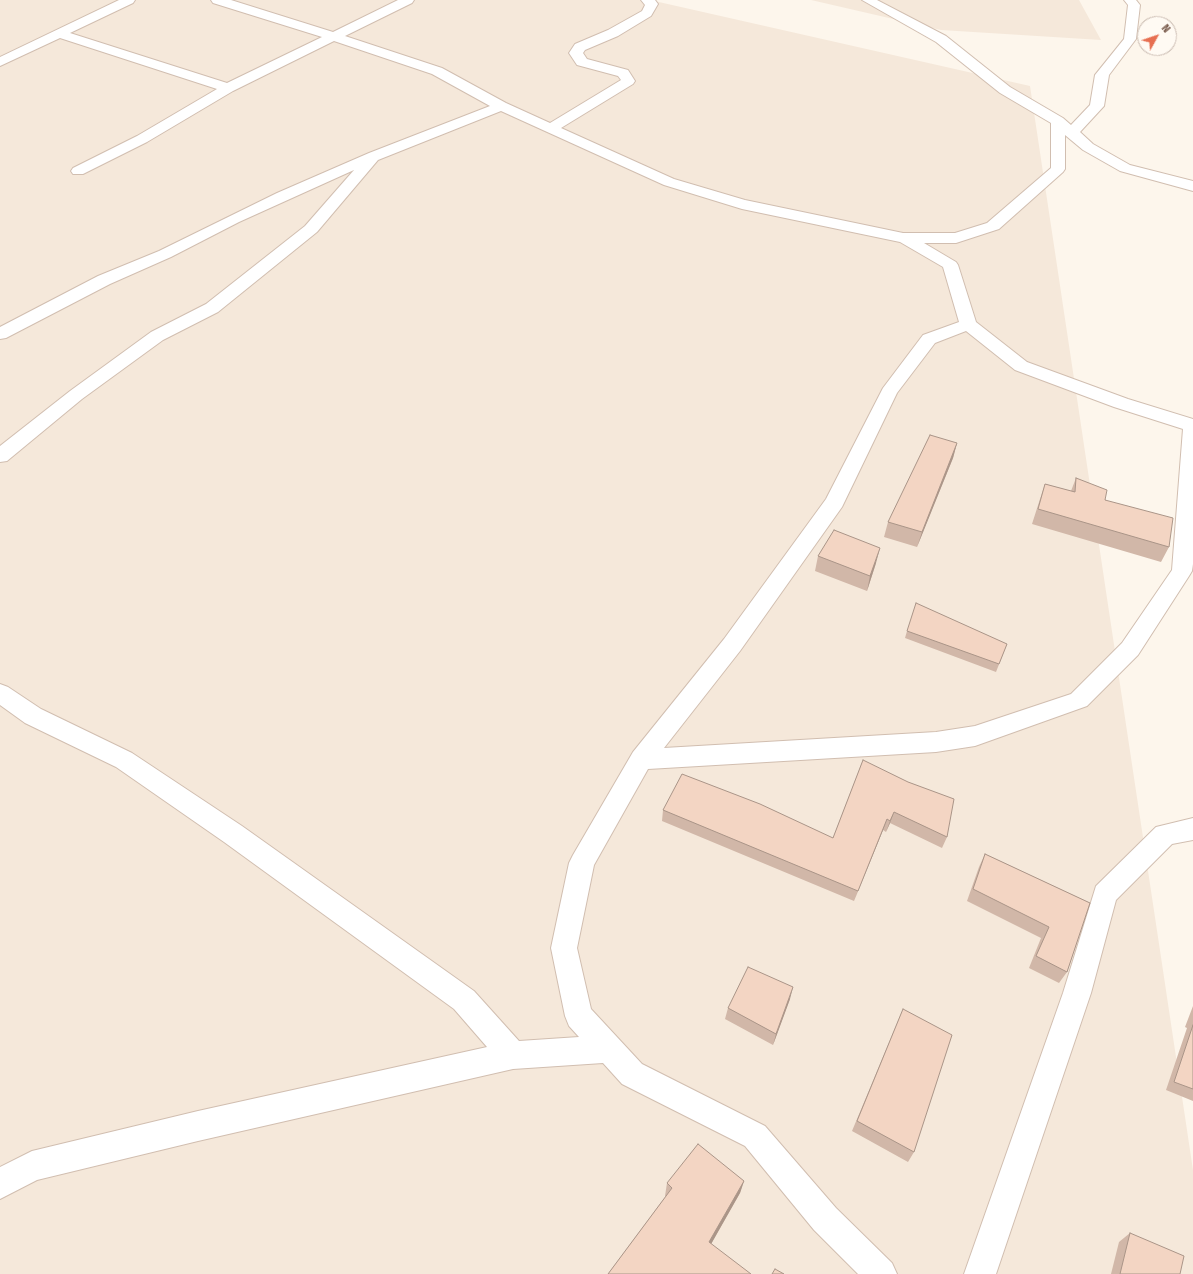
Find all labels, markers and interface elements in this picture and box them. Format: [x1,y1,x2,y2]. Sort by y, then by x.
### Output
north arrow [1137,16,1177,56]
text: N [1159,22,1173,35]

